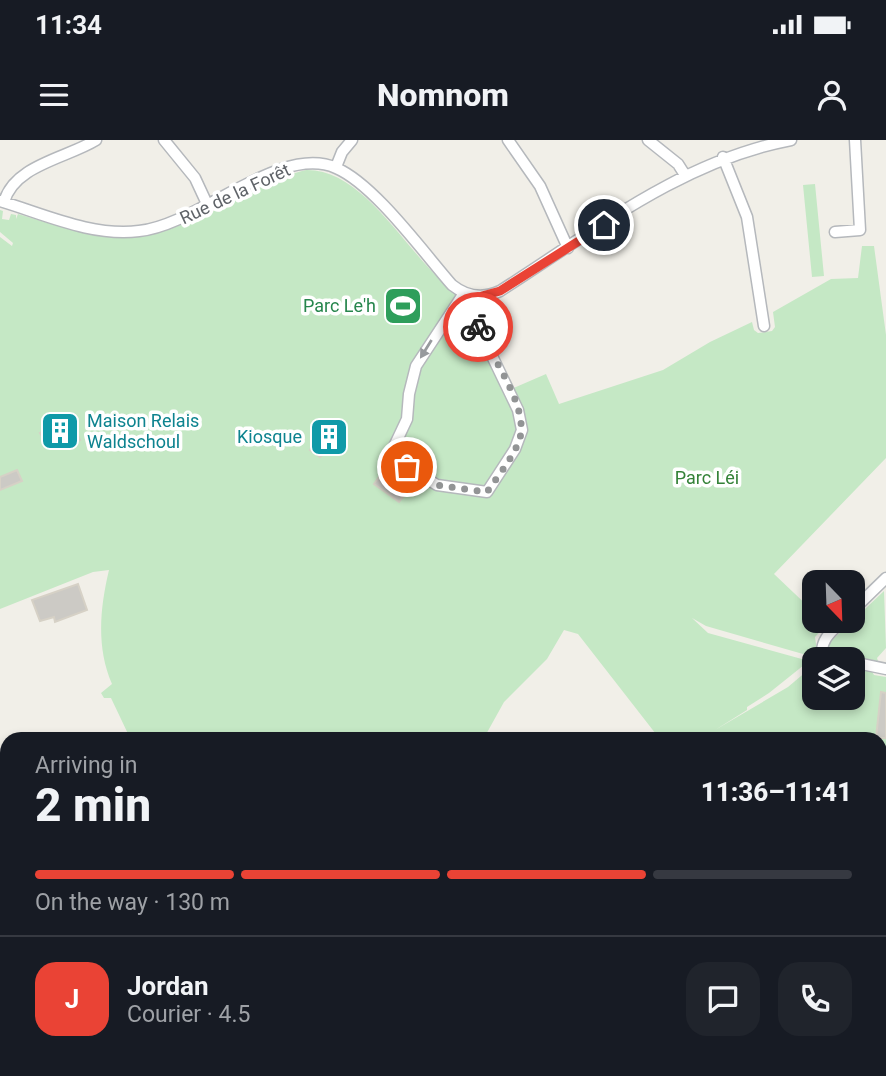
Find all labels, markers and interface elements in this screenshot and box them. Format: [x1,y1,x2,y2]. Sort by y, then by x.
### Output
text: 11:34 [35,10,102,40]
icon: menu [35,76,73,114]
text: Nomnom [377,76,509,114]
icon: person [813,76,851,114]
street label: Rue de la Forêt [176,159,293,228]
pin [574,195,634,255]
icon: home [585,206,623,244]
sports icon: Parc Le'h [382,285,424,327]
courier [443,292,513,362]
place label: Parc Le'h [303,295,376,316]
icon: bike [459,308,497,346]
one-way arrow [420,340,433,359]
building icon: Maison Relais Waldschoul [39,410,81,452]
place label: Maison Relais Waldschoul [87,410,199,452]
building icon: Kiosque [308,416,350,458]
place label: Kiosque [237,426,302,447]
pin [377,437,437,497]
icon: bag [388,448,426,486]
park label: Parc Léi [675,467,739,488]
north arrow [802,570,864,634]
map controls [802,570,865,710]
button: layers [802,647,865,710]
text: Arriving in [35,752,138,779]
text: 11:36–11:41 [701,777,852,807]
text: 2 min [35,778,151,832]
text: On the way · 130 m [35,889,230,916]
button: chat [686,962,760,1036]
button: phone [778,962,852,1036]
text: Jordan [127,971,209,1001]
text: J [65,984,79,1014]
text: Courier · 4.5 [127,1001,250,1028]

